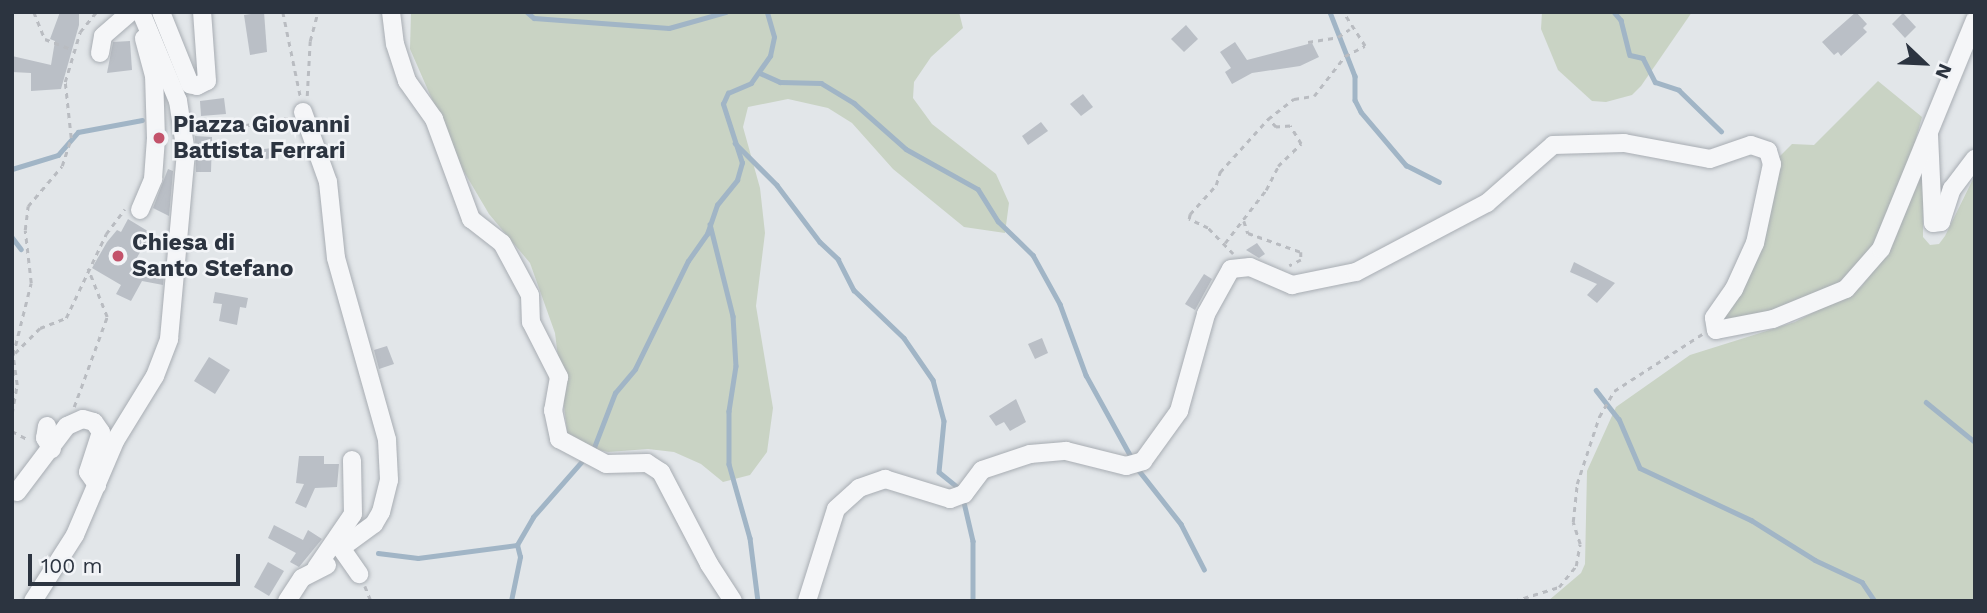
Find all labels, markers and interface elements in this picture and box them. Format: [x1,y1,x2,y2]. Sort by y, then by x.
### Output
north arrow [1889,28,1959,98]
text: N [1930,60,1957,82]
place label: Piazza Giovanni Battista Ferrari [173,111,350,165]
marker: Piazza Giovanni Battista Ferrari [151,130,167,146]
place label: Chiesa di Santo Stefano [132,229,293,283]
marker: Chiesa di Santo Stefano [110,248,126,264]
scale bar [32,540,243,584]
text: 100 m [41,553,103,578]

